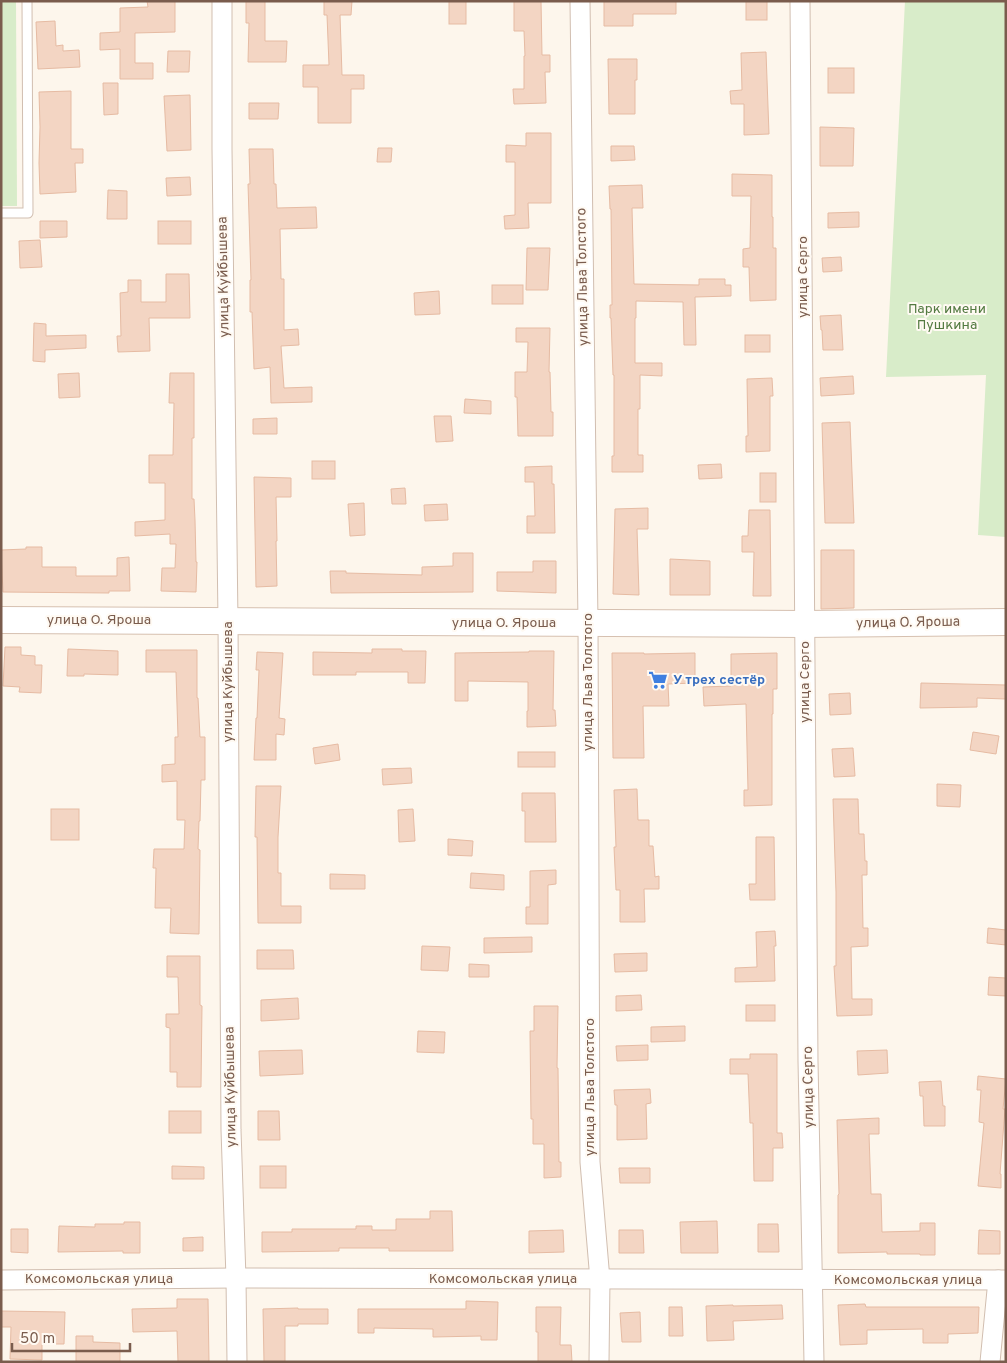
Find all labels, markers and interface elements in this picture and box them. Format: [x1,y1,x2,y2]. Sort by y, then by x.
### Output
street label: улица Льва Толстого [573,207,593,346]
street label: улица Куйбышева [214,216,234,338]
street label: улица Серго [795,236,812,318]
park label: Парк имени Пушкина [908,301,986,334]
street label: улица О. Яроша [47,612,151,629]
street label: улица Льва Толстого [580,613,597,751]
street label: улица О. Яроша [856,614,960,632]
street label: улица О. Яроша [452,615,556,632]
street label: улица Куйбышева [220,621,237,743]
street label: улица Серго [797,641,814,723]
supermarket icon: У трех сестёр [647,669,669,691]
place label: У трех сестёр [673,672,765,689]
street label: улица Льва Толстого [582,1018,599,1156]
street label: улица Куйбышева [221,1026,241,1148]
street label: улица Серго [800,1046,818,1128]
street label: Комсомольская улица [25,1271,173,1288]
street label: Комсомольская улица [429,1271,577,1288]
street label: Комсомольская улица [834,1272,982,1289]
scale bar [12,1320,130,1352]
text: 50 m [20,1330,55,1349]

